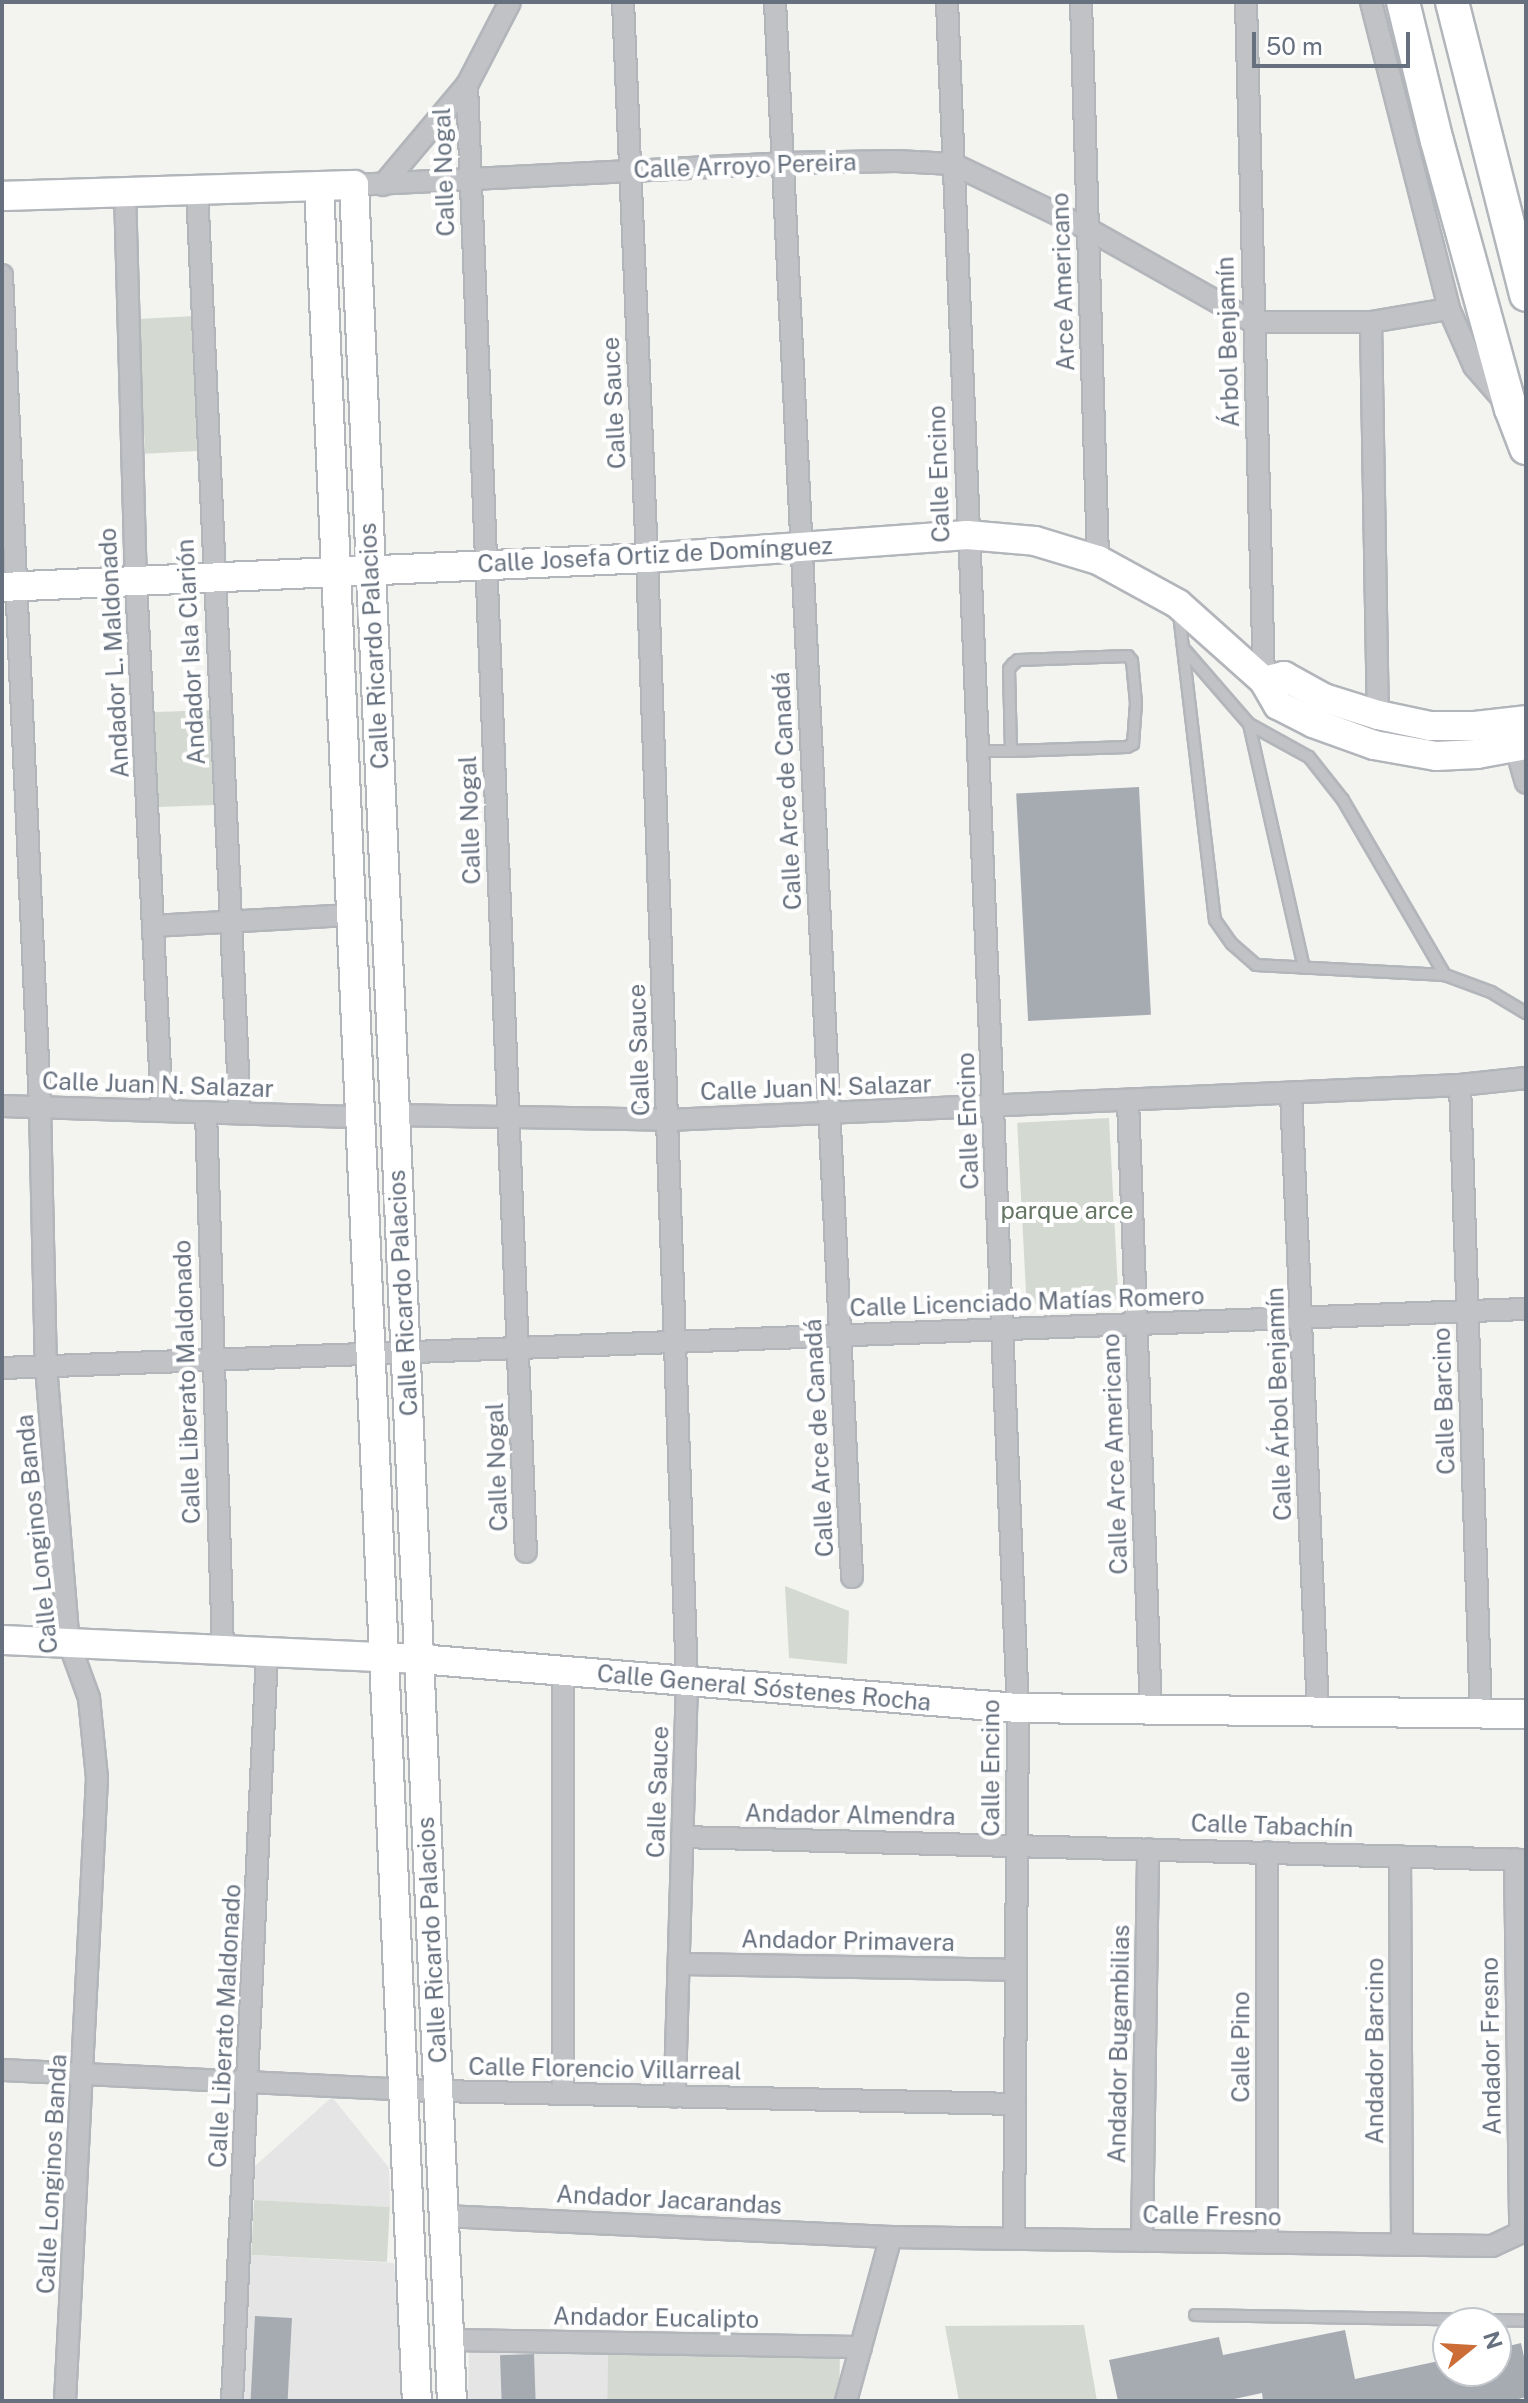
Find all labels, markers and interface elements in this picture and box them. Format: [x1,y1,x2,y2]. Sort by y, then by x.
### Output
scale bar [1256,16,1414,66]
text: 50 m [1266,32,1323,60]
street label: Calle Nogal [427,107,461,237]
street label: Calle Arroyo Pereira [633,148,857,184]
street label: Arce Americano [1045,192,1081,372]
street label: Árbol Benjamín [1211,256,1245,428]
street label: Calle Sauce [596,336,632,470]
street label: Calle Encino [922,405,956,543]
street label: Calle Ricardo Palacios [353,522,395,770]
street label: Andador L. Maldonado [93,527,135,779]
street label: Calle Josefa Ortiz de Domínguez [476,531,834,579]
street label: Andador Isla Clarión [171,538,211,766]
street label: Calle Arce de Canadá [766,671,808,911]
street label: Calle Nogal [453,755,487,885]
street label: Calle Sauce [622,983,656,1117]
street label: Calle Encino [951,1052,985,1190]
street label: Calle Juan N. Salazar [41,1067,275,1103]
street label: Calle Juan N. Salazar [699,1070,933,1106]
street label: Calle Ricardo Palacios [382,1169,424,1417]
park label: parque arce [1000,1197,1134,1225]
street label: Calle Liberato Maldonado [168,1239,206,1525]
street label: Calle Licenciado Matías Romero [849,1281,1205,1323]
street label: Calle Árbol Benjamín [1261,1287,1297,1521]
street label: Calle Arce de Canadá [798,1318,840,1558]
street label: Calle Barcino [1427,1327,1461,1475]
street label: Calle Arce Americano [1096,1333,1134,1575]
street label: Calle Nogal [480,1402,514,1532]
street label: Calle Longinos Banda [10,1413,64,1655]
street label: Calle General Sóstenes Rocha [596,1659,932,1717]
street label: Calle Encino [977,1699,1005,1837]
street label: Calle Sauce [641,1725,675,1859]
street label: Andador Almendra [744,1799,956,1831]
street label: Calle Tabachín [1190,1809,1354,1843]
street label: Calle Ricardo Palacios [411,1816,453,2064]
street label: Calle Liberato Maldonado [203,1883,247,2169]
street label: Andador Bugambilias [1103,1924,1135,2164]
street label: Andador Primavera [741,1925,955,1957]
street label: Andador Fresno [1475,1957,1507,2135]
street label: Andador Barcino [1361,1958,1389,2144]
street label: Calle Pino [1227,1991,1255,2103]
street label: Calle Florencio Villarreal [468,2052,742,2086]
street label: Calle Longinos Banda [31,2053,73,2295]
street label: Andador Jacarandas [555,2180,783,2220]
street label: Calle Fresno [1142,2200,1282,2232]
street label: Andador Eucalipto [553,2302,759,2334]
north arrow [1432,2307,1512,2387]
text: N [1478,2328,1508,2352]

